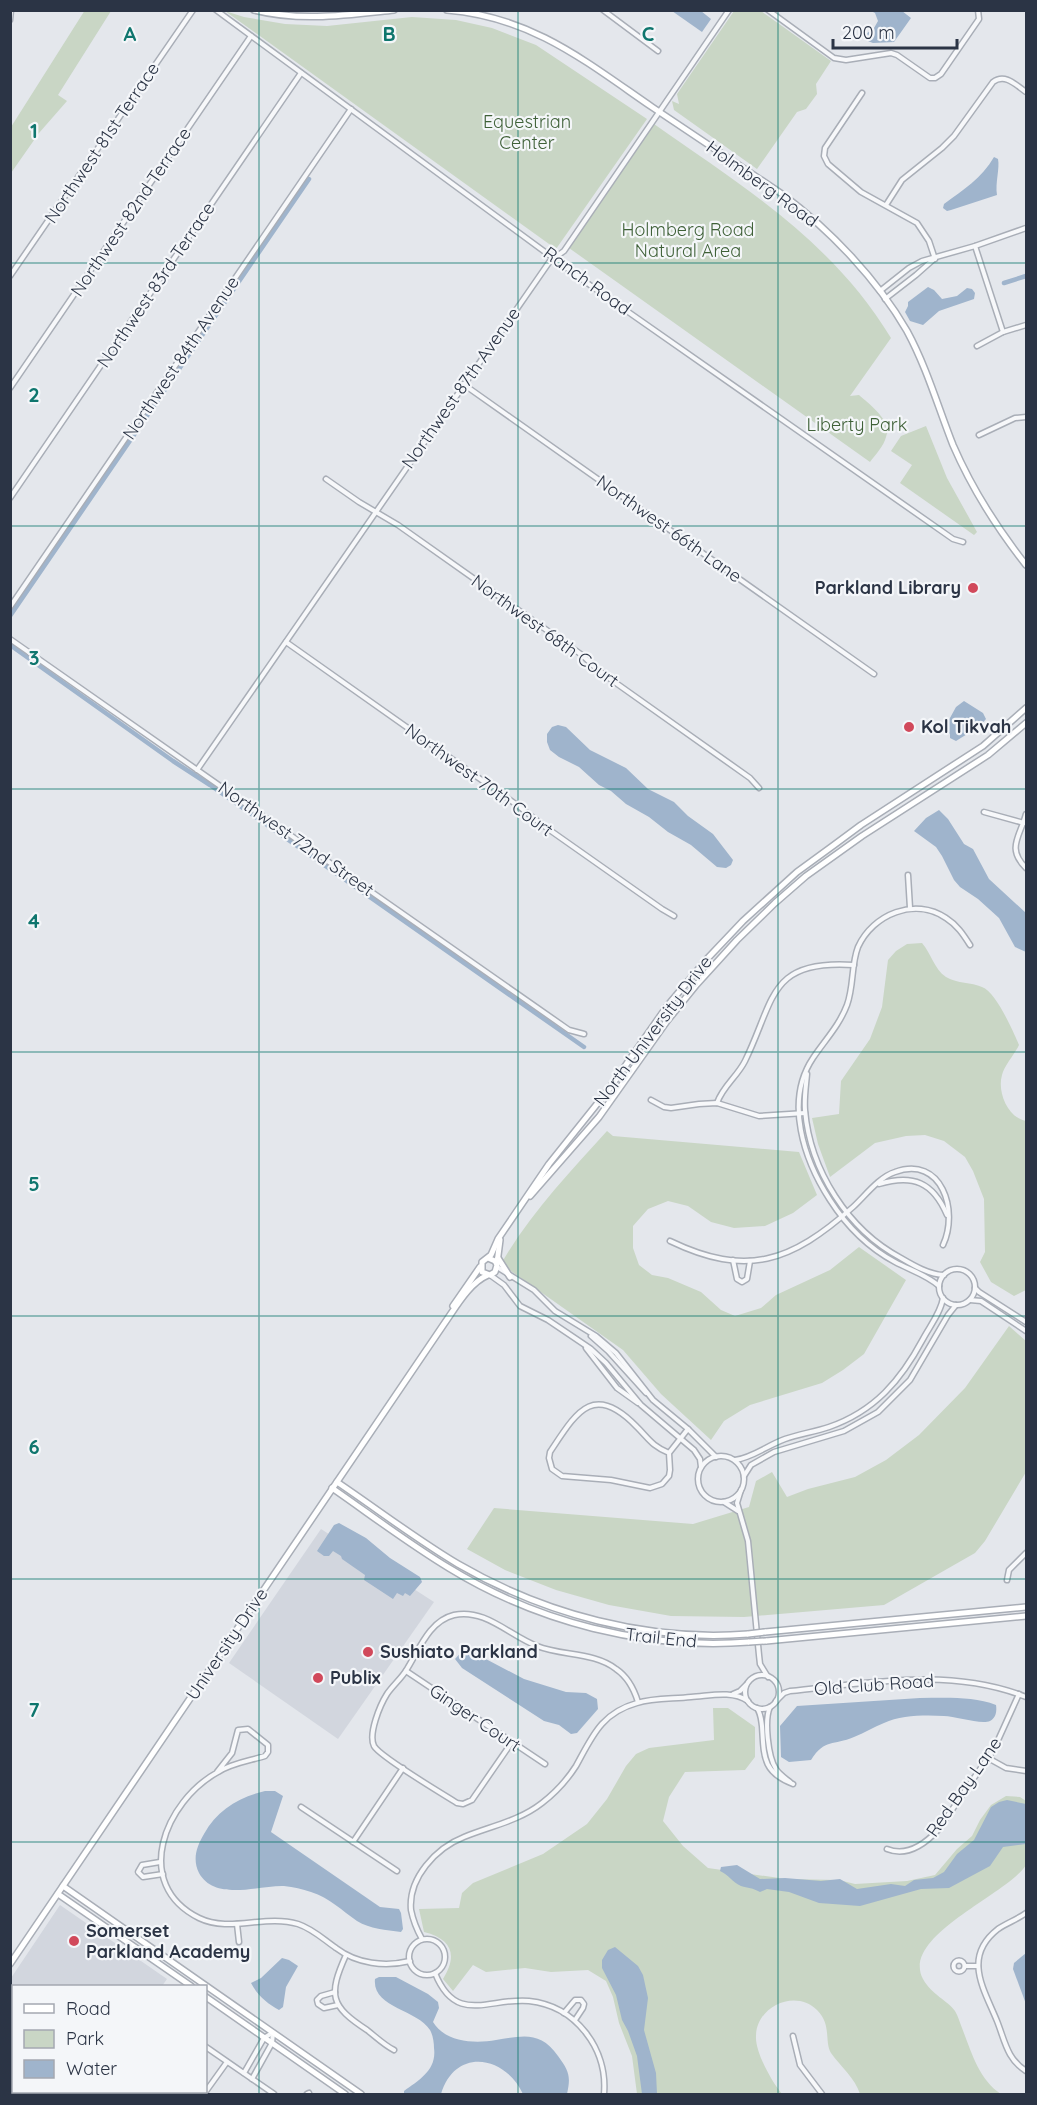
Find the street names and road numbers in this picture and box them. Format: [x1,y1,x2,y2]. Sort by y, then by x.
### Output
street label: Northwest 81st Terrace [39,58,164,228]
street label: Northwest 82nd Terrace [65,123,196,301]
street label: Holmberg Road [702,135,823,232]
street label: Northwest 83rd Terrace [92,198,220,372]
street label: Ranch Road [539,241,636,320]
street label: Northwest 84th Avenue [117,272,244,444]
street label: Northwest 87th Avenue [396,303,525,473]
street label: Northwest 66th Lane [592,470,746,587]
street label: Northwest 68th Court [467,569,624,692]
street label: Northwest 70th Court [401,718,558,841]
street label: Northwest 72nd Street [214,776,379,901]
street label: North University Drive [588,951,717,1111]
street label: University Drive [181,1583,273,1704]
street label: Trail End [624,1622,698,1653]
street label: Old Club Road [813,1669,935,1700]
street label: Ginger Court [425,1679,525,1757]
street label: Red Bay Lane [921,1732,1007,1841]

